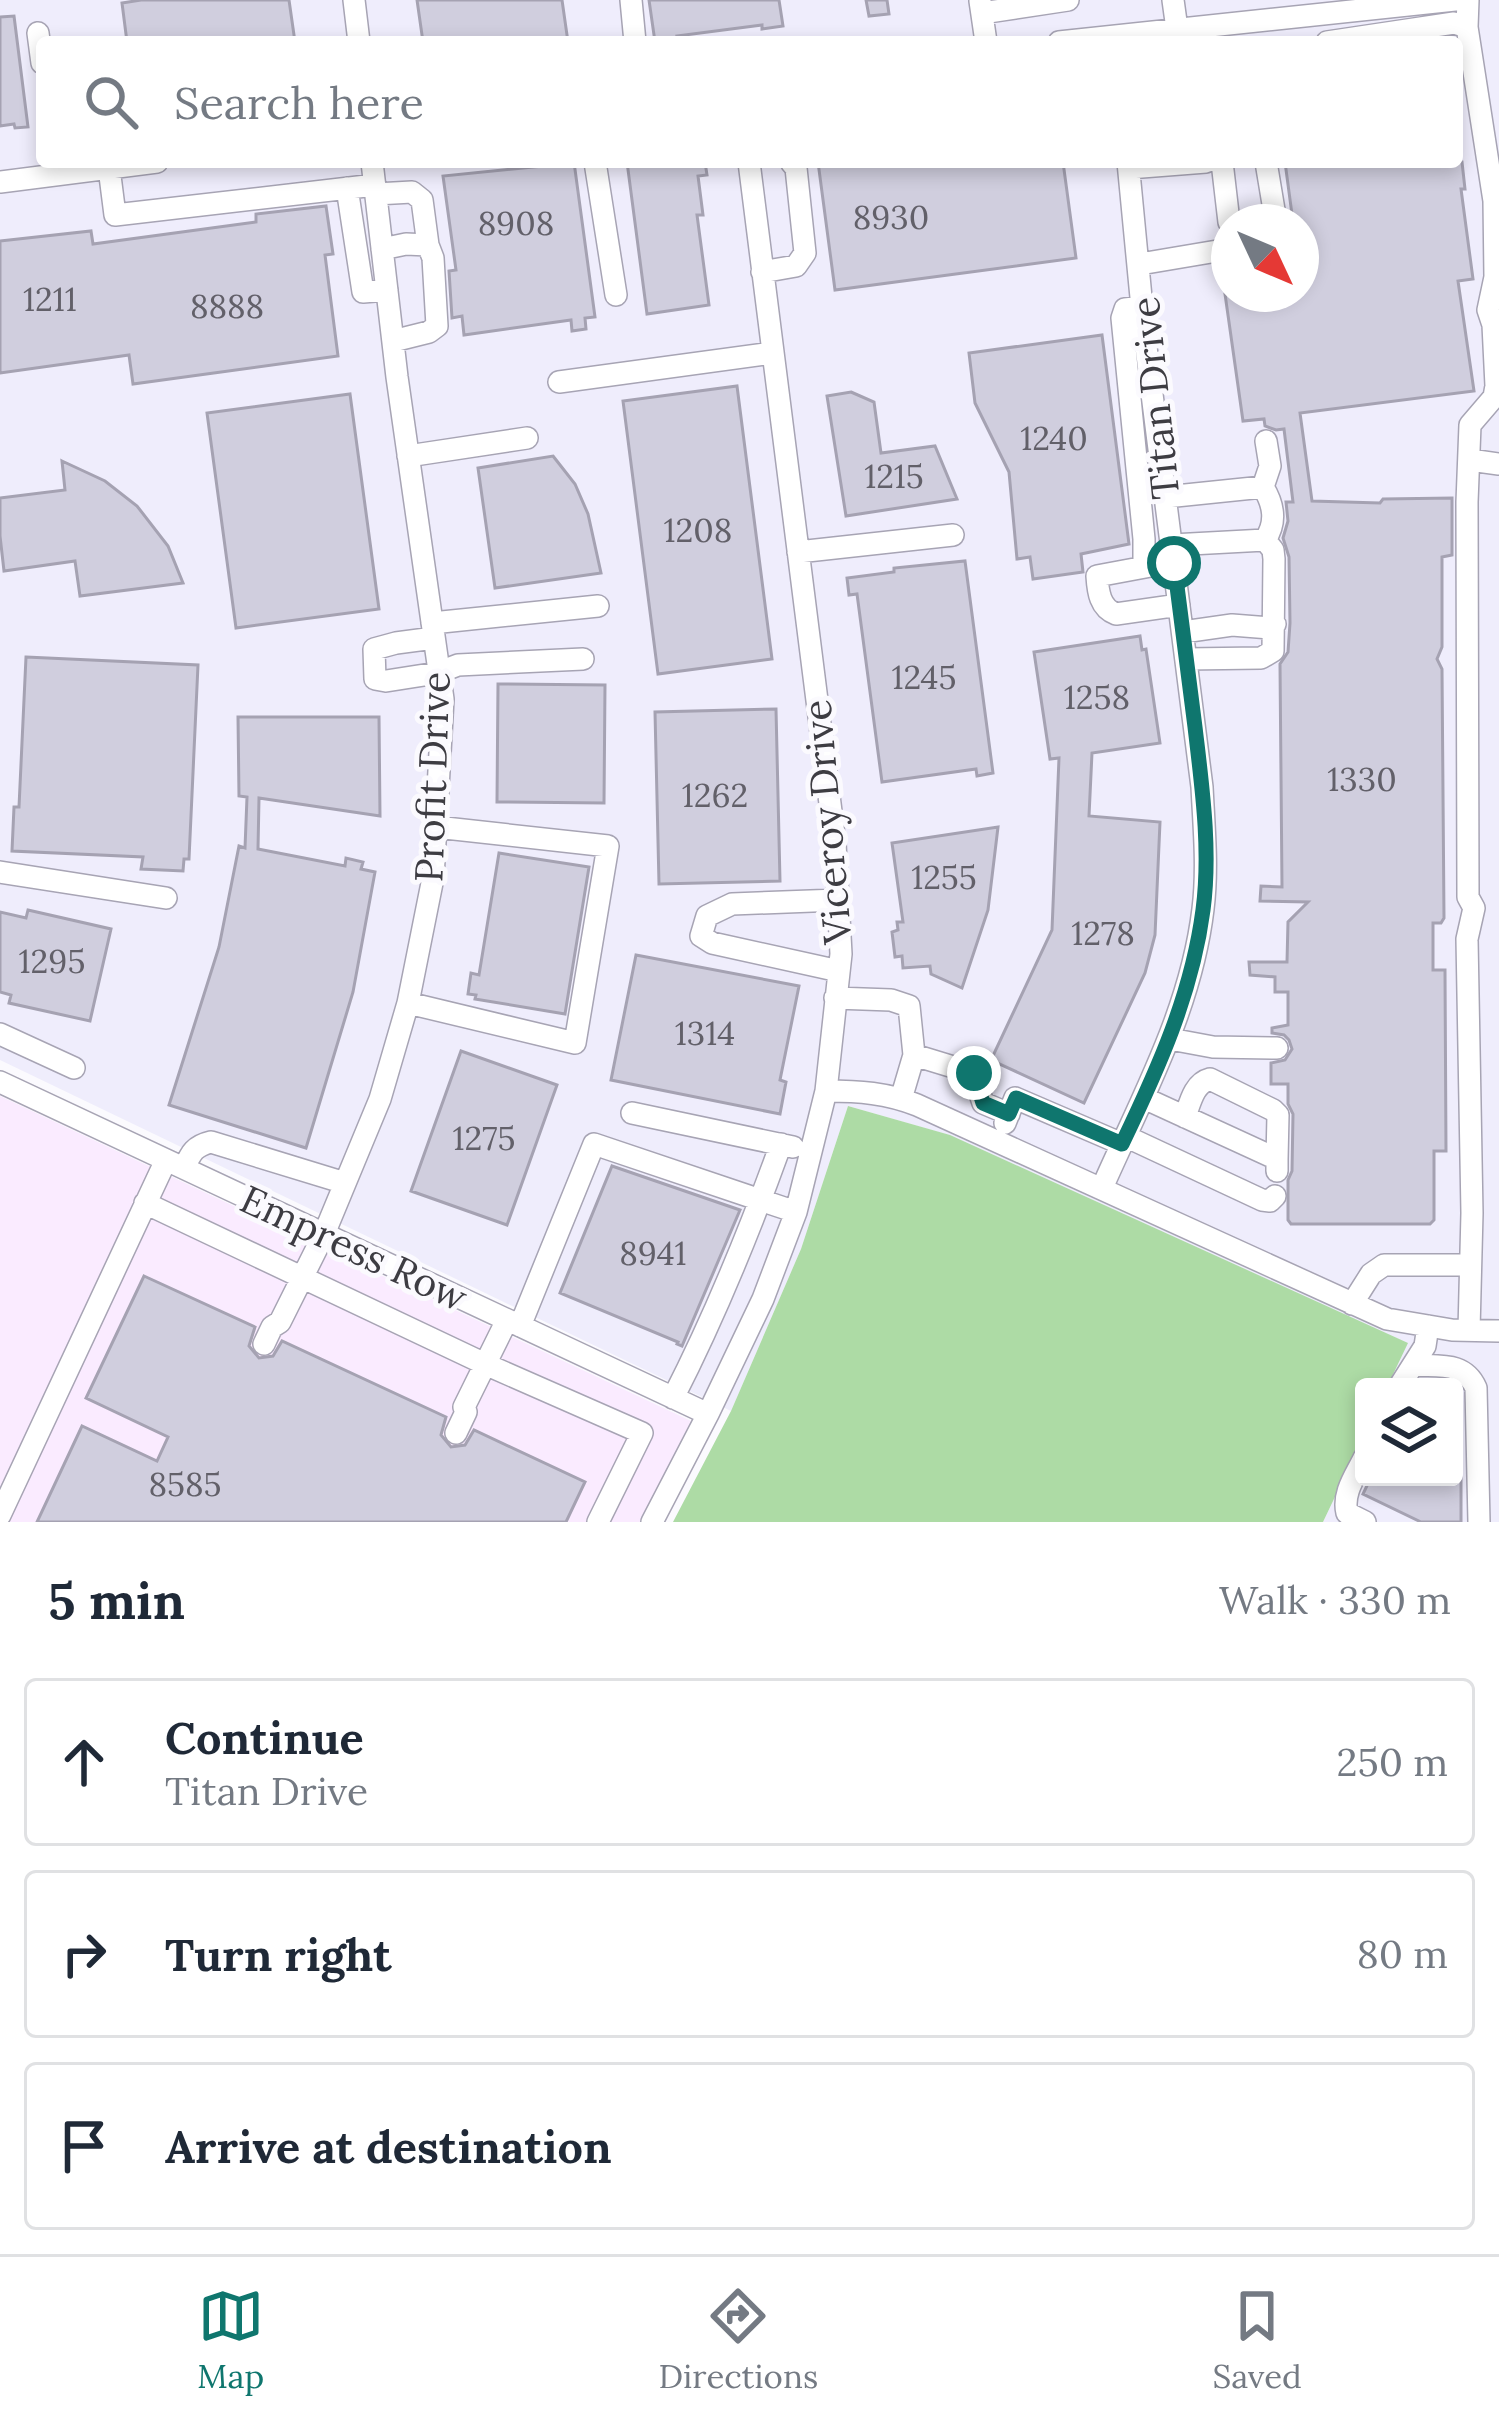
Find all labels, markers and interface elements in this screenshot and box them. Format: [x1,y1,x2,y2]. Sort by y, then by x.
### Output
search box [36,36,1463,168]
icon: search [78,69,144,135]
text: Search here [174,74,424,131]
house number: 8930 [853,196,929,238]
house number: 8908 [478,202,554,244]
north arrow [1211,204,1319,312]
house number: 1211 [23,278,77,320]
house number: 8888 [190,285,264,327]
street label: Titan Drive [1120,294,1190,502]
house number: 1240 [1020,417,1088,459]
house number: 1215 [864,455,924,497]
house number: 1208 [664,509,732,551]
route start [1147,536,1201,590]
house number: 1245 [892,656,956,698]
street label: Profit Drive [403,671,461,883]
house number: 1258 [1064,676,1130,718]
street label: Viceroy Drive [791,698,863,947]
house number: 1330 [1327,758,1397,800]
house number: 1262 [682,774,748,816]
house number: 1255 [911,856,977,898]
house number: 1278 [1071,912,1135,954]
house number: 1295 [19,940,85,982]
house number: 1314 [675,1012,735,1054]
route end [947,1046,1001,1100]
house number: 1275 [453,1117,515,1159]
street label: Empress Row [233,1174,476,1323]
house number: 8941 [619,1232,687,1274]
map controls [1355,1378,1463,1486]
button: layers [1355,1378,1463,1486]
house number: 8585 [148,1463,222,1505]
text: 5 min [48,1568,185,1633]
text: Walk · 330 m [1219,1575,1451,1625]
text: Continue [165,1709,364,1766]
icon: ahead [51,1729,117,1795]
text: 250 m [1336,1737,1448,1787]
text: Titan Drive [165,1766,368,1816]
icon: right [51,1921,117,1987]
text: Turn right [165,1926,392,1983]
text: 80 m [1357,1929,1448,1979]
icon: arrive [51,2113,117,2179]
text: Arrive at destination [165,2118,612,2175]
tab: Map [197,2283,264,2397]
tab: Directions [659,2283,818,2397]
tab: Saved [1213,2283,1302,2397]

